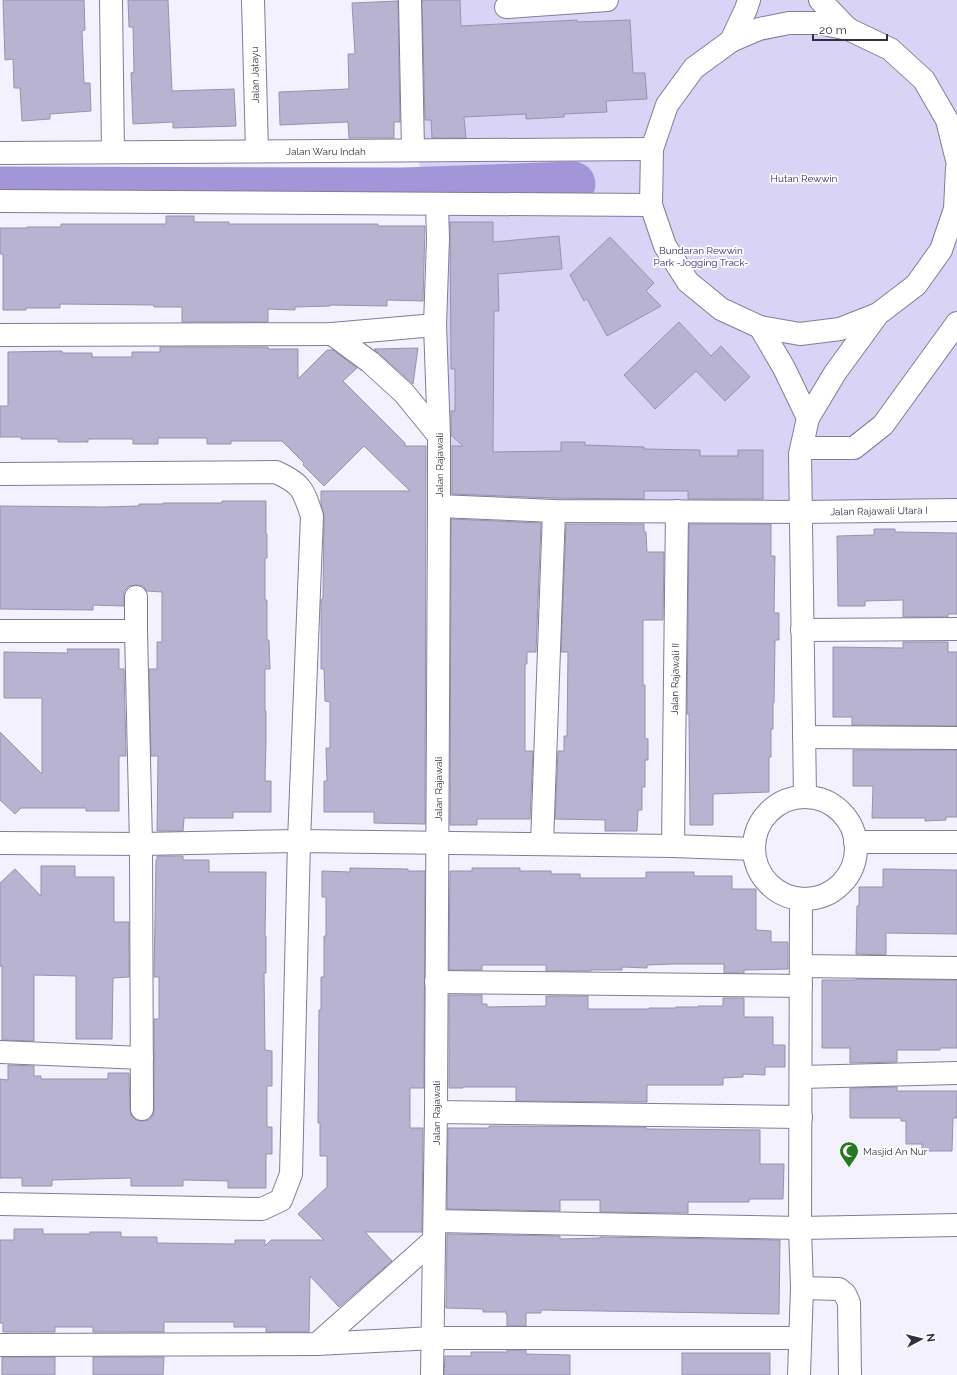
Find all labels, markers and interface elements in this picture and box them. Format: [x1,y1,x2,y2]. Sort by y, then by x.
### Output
scale bar [813,16,887,42]
text: 20 m [819,23,847,37]
street label: Jalan Jatayu [249,47,261,103]
street label: Jalan Waru Indah [286,146,366,157]
park label: Hutan Rewwin [771,173,838,184]
park label: Bundaran Rewwin Park -Jogging Track- [654,245,748,268]
street label: Jalan Rajawali [434,433,445,497]
street label: Jalan Rajawali Utara I [830,505,928,517]
street label: Jalan Rajawali II [669,643,681,715]
street label: Jalan Rajawali [433,757,444,821]
street label: Jalan Rajawali [431,1081,442,1145]
mosque icon: Masjid An Nur [838,1140,860,1168]
place label: Masjid An Nur [863,1146,928,1157]
north arrow [901,1319,941,1359]
text: N [923,1333,937,1343]

